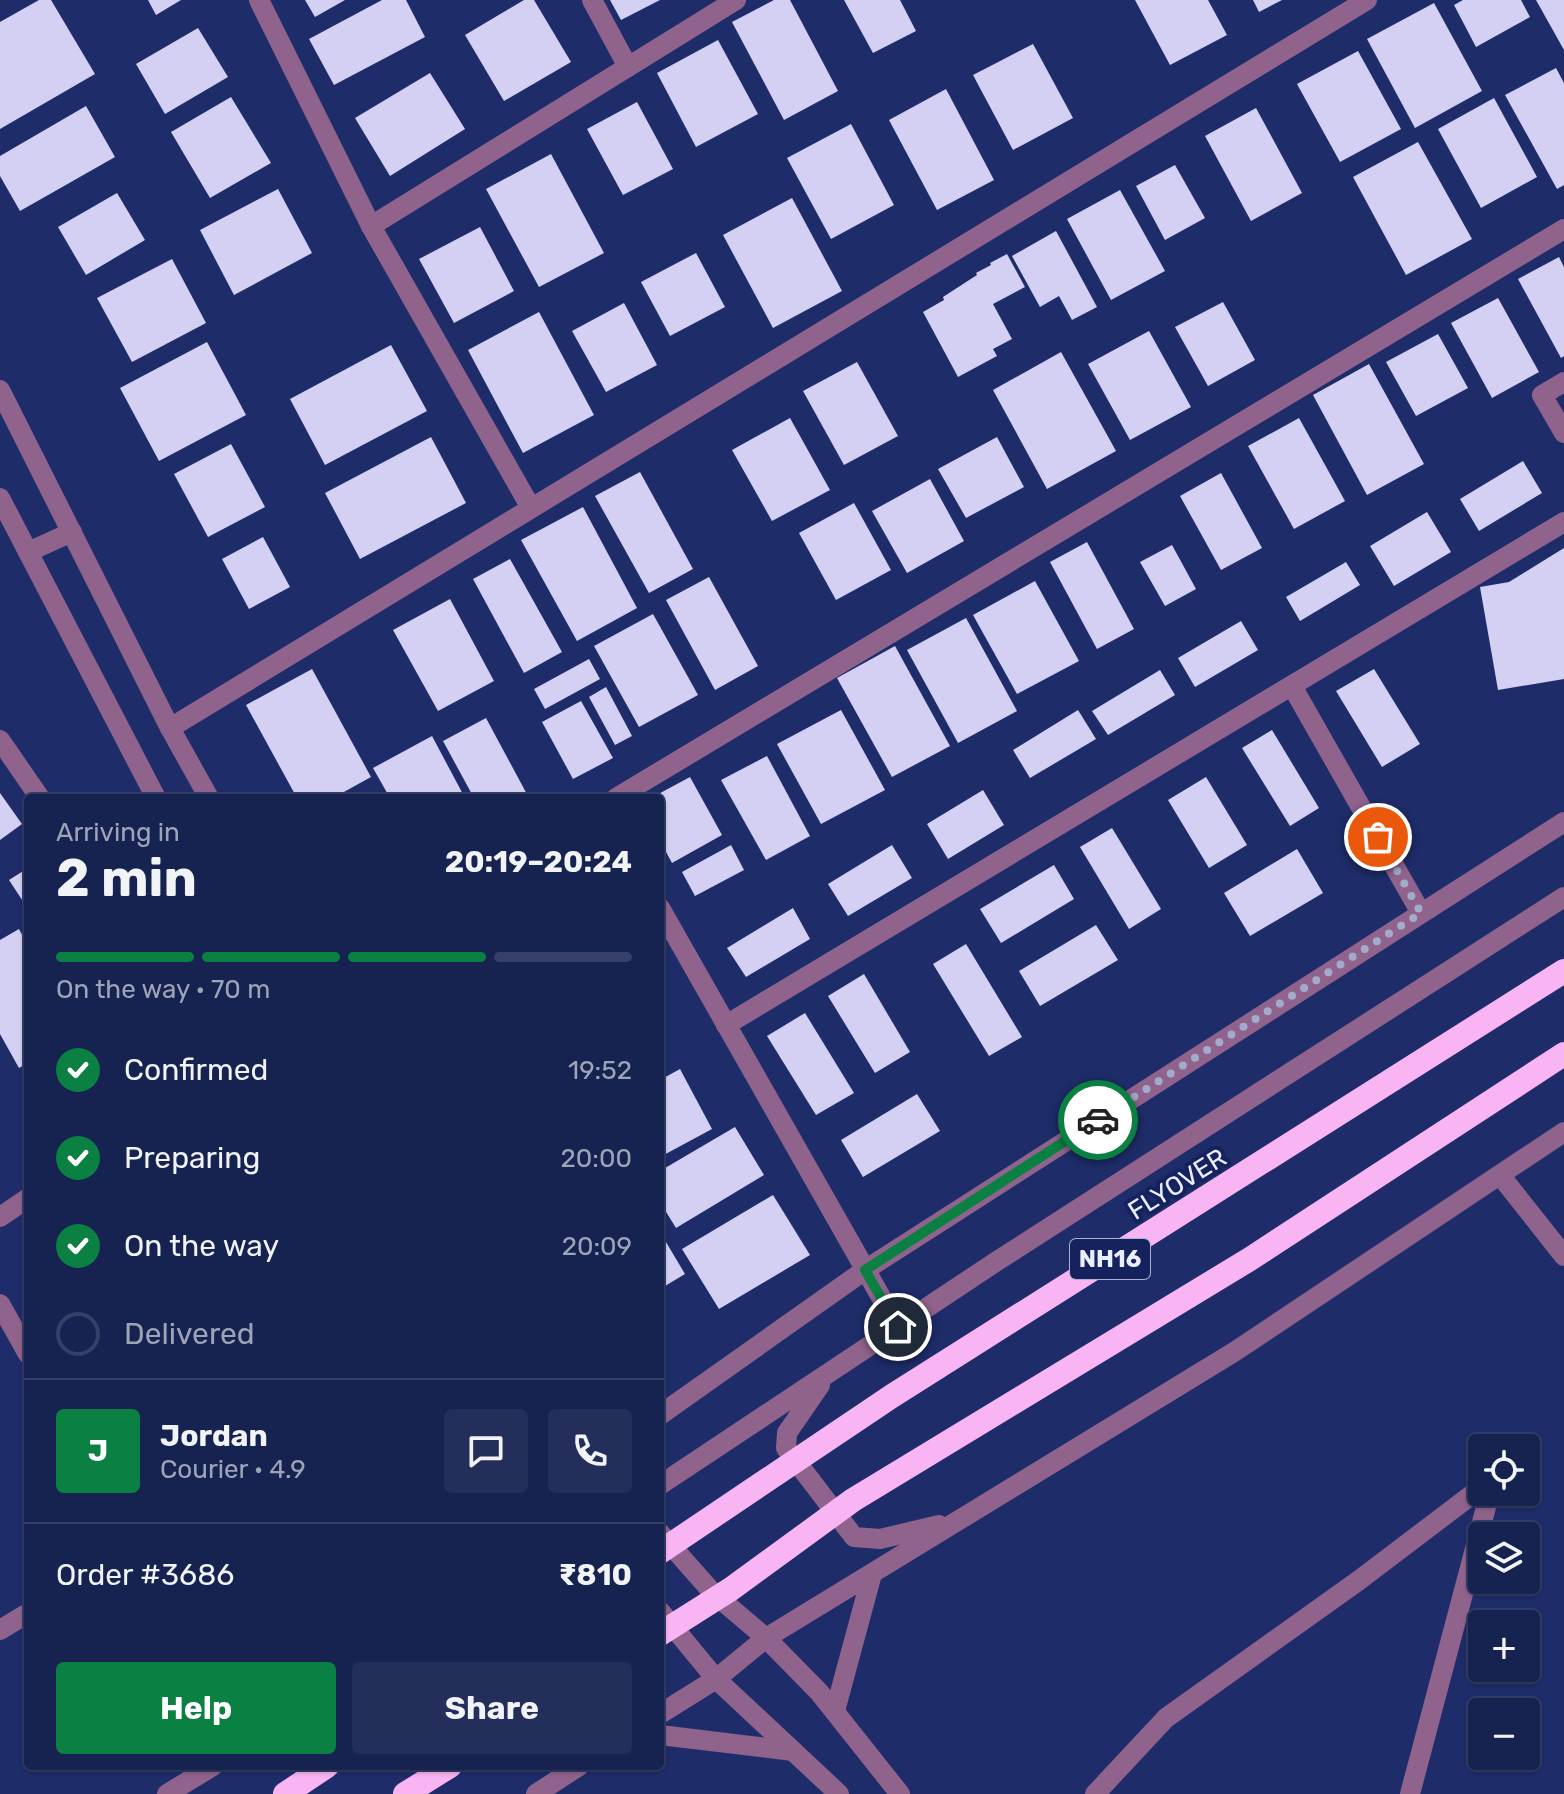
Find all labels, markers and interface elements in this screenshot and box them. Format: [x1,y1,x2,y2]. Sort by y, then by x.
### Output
pin [1344,803,1412,871]
icon: bag [1356,815,1400,859]
text: Arriving in [56,817,180,848]
text: 20:19–20:24 [445,844,632,880]
text: 2 min [56,847,197,909]
text: On the way · 70 m [56,974,270,1005]
icon: check [56,1048,100,1092]
text: Confirmed [124,1052,268,1088]
text: 19:52 [568,1055,632,1086]
courier [1058,1080,1138,1160]
icon: car [1076,1098,1120,1142]
icon: check [56,1136,100,1180]
text: Preparing [124,1140,260,1176]
street label: FLYOVER [1122,1142,1232,1227]
text: 20:00 [561,1143,632,1174]
icon: check [56,1224,100,1268]
text: On the way [124,1228,279,1264]
text: 20:09 [562,1231,632,1262]
road number: NH16 [1070,1239,1150,1279]
pin [864,1293,932,1361]
icon: home [876,1305,920,1349]
text: Delivered [124,1316,255,1352]
button: chat [444,1409,528,1493]
button: phone [548,1409,632,1493]
text: Jordan [160,1418,268,1454]
text: J [88,1433,108,1469]
map controls [1468,1434,1540,1770]
button: locate [1468,1434,1540,1506]
text: Courier · 4.9 [160,1454,306,1485]
button: layers [1468,1522,1540,1594]
text: Order #3686 [56,1557,234,1593]
text: ₹810 [558,1557,632,1593]
button: + [1468,1610,1540,1682]
button: Help [56,1662,336,1754]
button: Share [352,1662,632,1754]
button: − [1468,1698,1540,1770]

